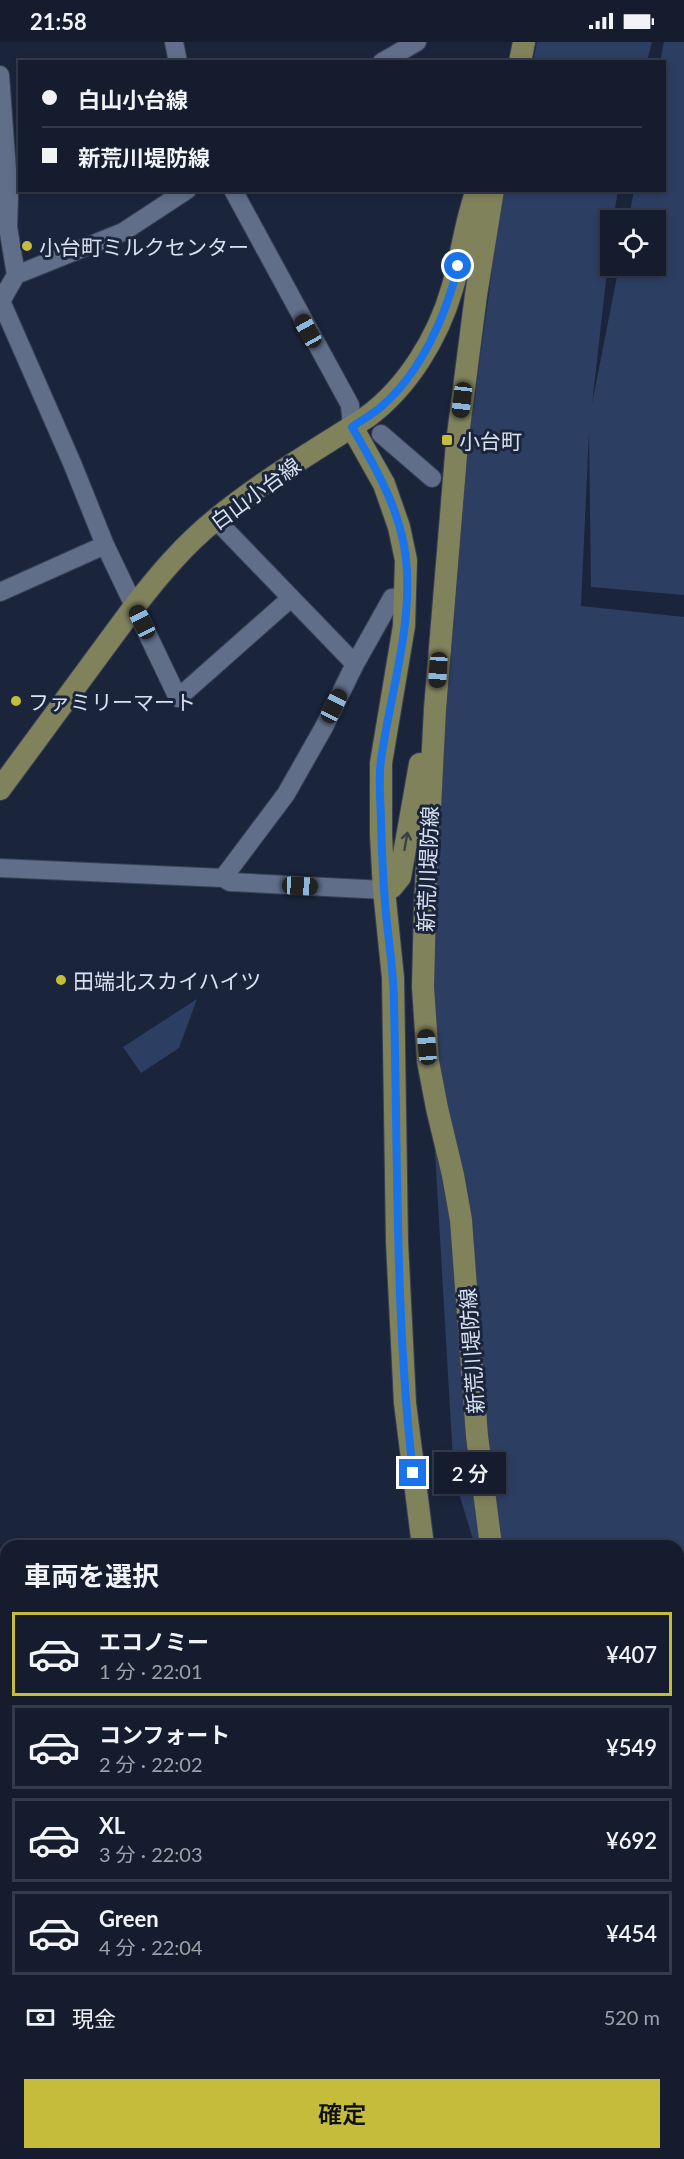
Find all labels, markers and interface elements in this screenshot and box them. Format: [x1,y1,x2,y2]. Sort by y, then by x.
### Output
text: 21:58 [30,8,87,35]
text: 白山小台線 [78,86,188,113]
text: 新荒川堤防線 [78,144,210,171]
map controls [600,210,666,276]
button: locate [600,210,666,276]
place label: 小台町ミルクセンター [39,234,249,259]
marker: 小台町ミルクセンター [20,239,34,253]
route start [444,252,471,279]
car [291,311,325,351]
car [451,381,473,419]
place label: 小台町 [459,428,522,453]
marker: 小台町 [440,433,454,447]
street label: 白山小台線 [205,452,305,534]
car [126,602,158,642]
car [428,651,448,689]
car [318,686,350,726]
place label: ファミリーマート [28,689,196,714]
marker: ファミリーマート [9,694,23,708]
street label: 新荒川堤防線 [412,806,442,932]
one-way arrow [401,832,412,852]
car [282,876,318,896]
place label: 田端北スカイハイツ [73,968,261,993]
marker: 田端北スカイハイツ [54,973,68,987]
car [416,1028,438,1066]
street label: 新荒川堤防線 [454,1287,488,1415]
callout: 2 分 [434,1452,506,1494]
route end [399,1459,426,1486]
text: 2 分 [452,1461,488,1485]
text: 車両を選択 [24,1559,159,1592]
icon: car [27,1627,81,1681]
text: エコノミー [99,1628,209,1655]
text: ¥407 [606,1641,657,1668]
text: 1 分 · 22:01 [99,1659,203,1683]
icon: car [27,1720,81,1774]
text: コンフォート [99,1721,230,1748]
text: ¥549 [606,1734,657,1761]
text: 2 分 · 22:02 [99,1752,203,1776]
text: XL [99,1812,125,1839]
icon: car [27,1813,81,1867]
text: ¥692 [606,1827,657,1854]
text: 3 分 · 22:03 [99,1842,203,1866]
text: Green [99,1905,159,1932]
icon: car [27,1906,81,1960]
text: ¥454 [606,1920,657,1947]
text: 4 分 · 22:04 [99,1935,203,1959]
icon: cash [24,2001,57,2034]
text: 現金 [72,2005,116,2032]
text: 520 m [604,2005,660,2029]
button: 確定 [24,2079,660,2148]

